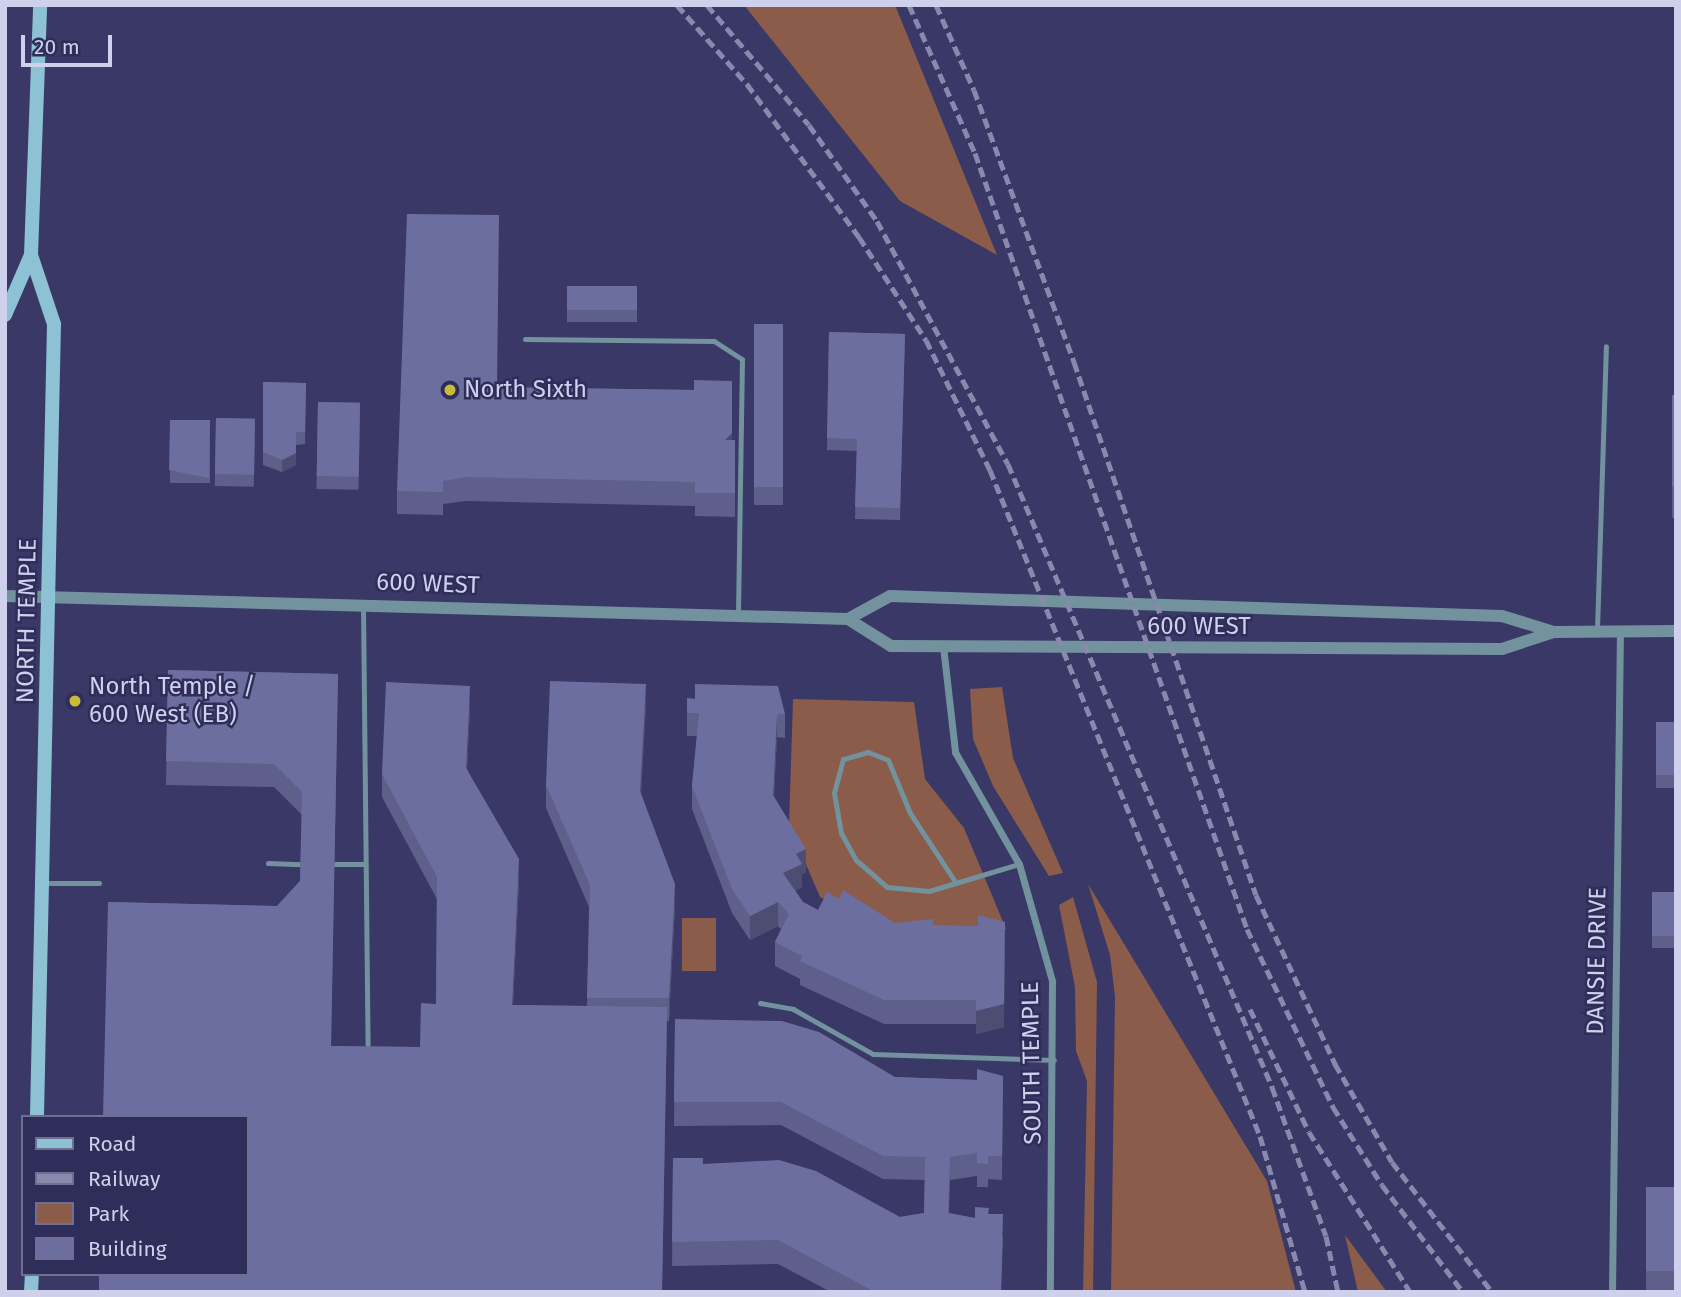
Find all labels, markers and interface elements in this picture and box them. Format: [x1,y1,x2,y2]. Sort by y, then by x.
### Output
scale bar [24,21,116,65]
text: 20 m [34,34,80,60]
place label: North Sixth [464,376,587,404]
marker: North Sixth [442,382,458,398]
street label: NORTH TEMPLE [11,538,43,704]
street label: 600 WEST [376,568,480,600]
street label: 600 WEST [1147,613,1251,641]
place label: North Temple / 600 West (EB) [89,673,256,729]
marker: North Temple / 600 West (EB) [67,693,83,709]
street label: DANSIE DRIVE [1581,887,1613,1035]
street label: SOUTH TEMPLE [1016,981,1048,1145]
legend [21,1115,248,1276]
text: Road [88,1131,136,1157]
text: Railway [88,1166,160,1192]
text: Park [88,1201,129,1227]
text: Building [88,1236,167,1262]

